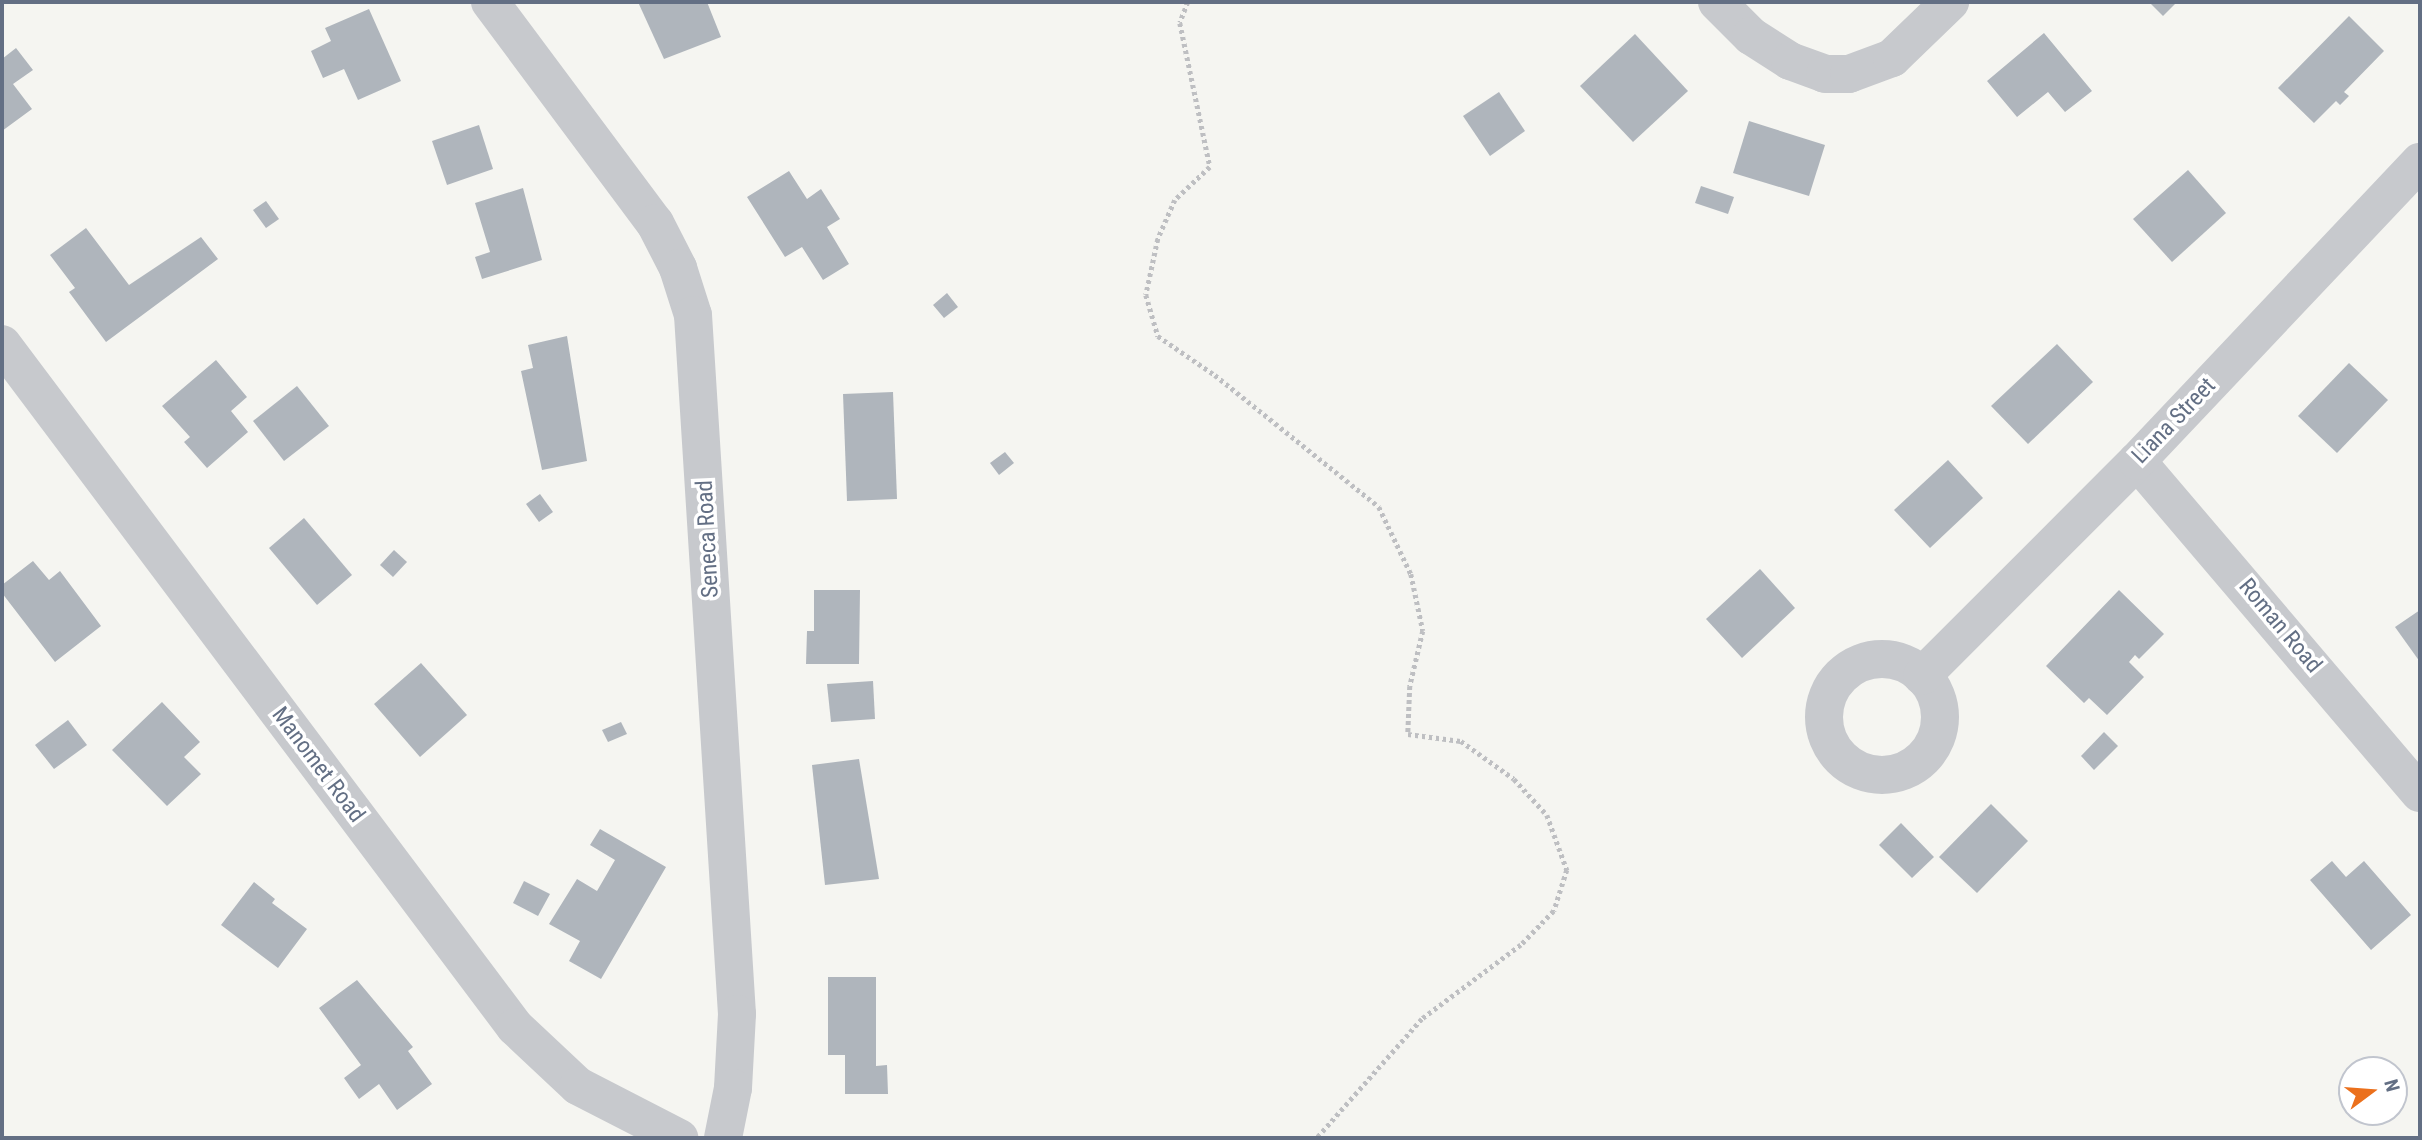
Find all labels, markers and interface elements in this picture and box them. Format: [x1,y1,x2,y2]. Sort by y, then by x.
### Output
street label: Liana Street [2126,372,2222,470]
street label: Seneca Road [691,479,725,599]
street label: Roman Road [2233,573,2327,679]
street label: Manomet Road [266,702,370,828]
north arrow [2338,1056,2408,1126]
text: N [2379,1077,2404,1094]

